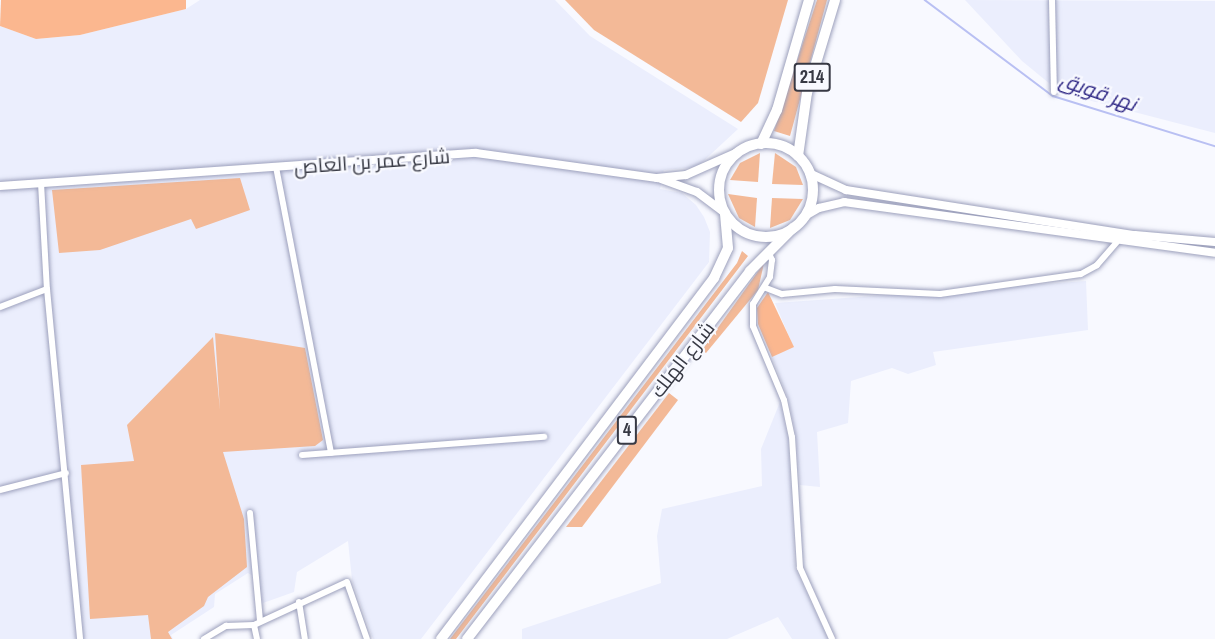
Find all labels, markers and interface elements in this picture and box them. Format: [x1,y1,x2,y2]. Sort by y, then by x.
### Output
road number: 214 [792,62,832,92]
water label: نهر قويق [1056,67,1140,117]
street label: شارع عمر بن العاص [293,144,451,178]
street label: شارع الهلك [645,316,719,402]
road number: 4 [616,415,638,445]

